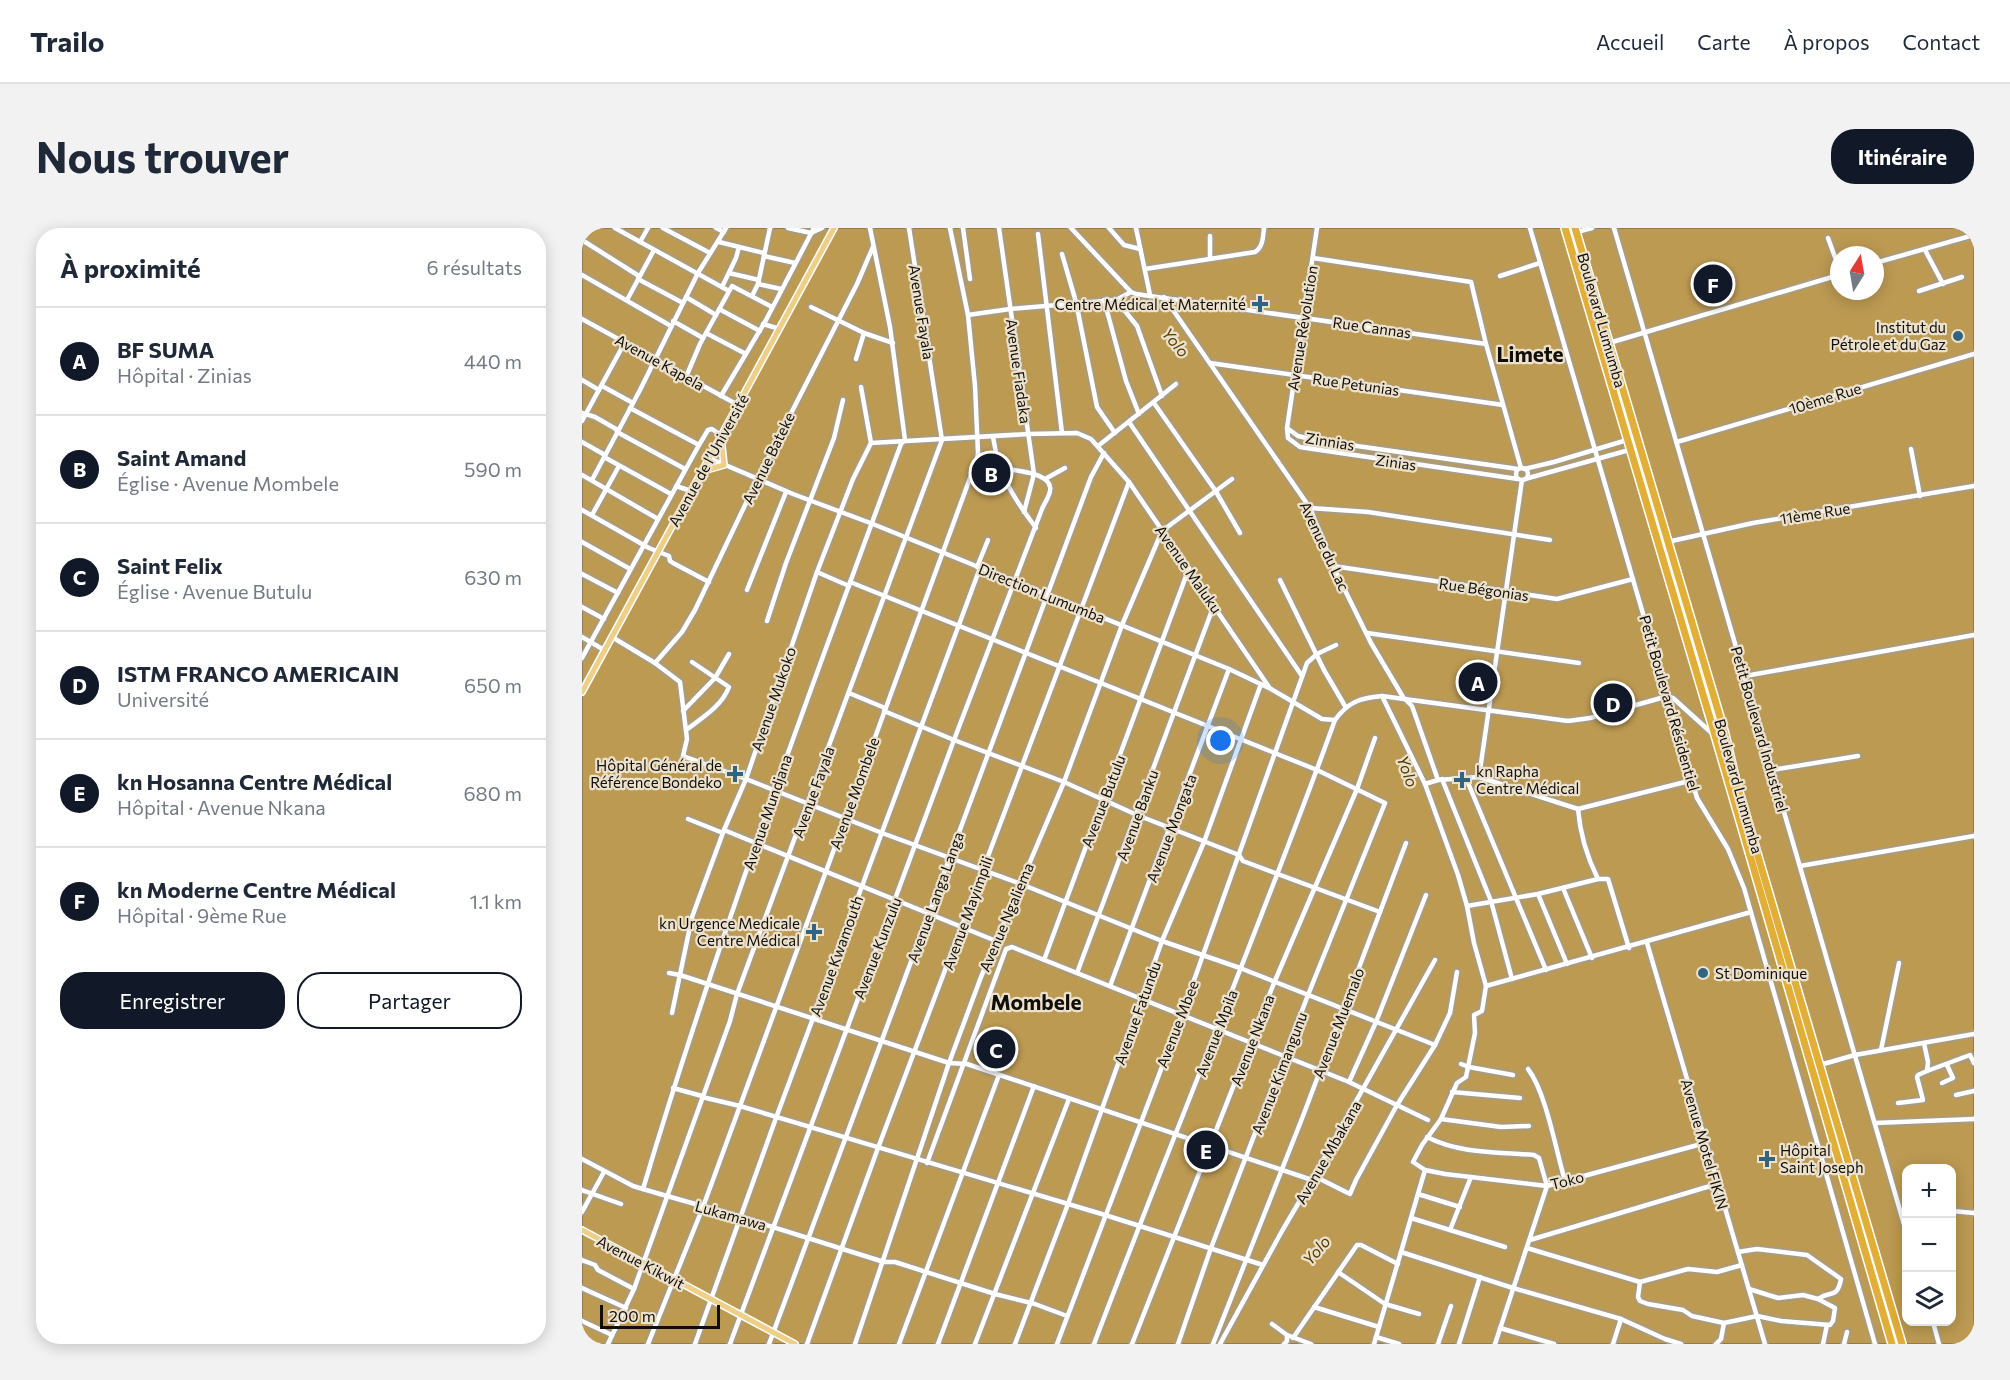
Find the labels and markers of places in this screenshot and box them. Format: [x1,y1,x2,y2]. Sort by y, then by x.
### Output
pin: F [1694,262,1732,306]
place label: Centre Médical et Maternité [1055,295,1246,313]
marker: Centre Médical et Maternité [1251,295,1269,313]
place label: Institut du Pétrole et du Gaz [1831,318,1946,353]
marker: Institut du Pétrole et du Gaz [1951,329,1965,343]
pin: B [972,450,1010,496]
pin: A [1458,660,1498,704]
pin: D [1594,680,1632,726]
place label: Hôpital Général de Référence Bondeko [590,756,722,791]
place label: kn Rapha Centre Médical [1476,762,1579,797]
marker: Hôpital Général de Référence Bondeko [726,765,744,783]
marker: kn Rapha Centre Médical [1453,771,1471,789]
place label: kn Urgence Medicale Centre Médical [659,914,800,949]
marker: kn Urgence Medicale Centre Médical [805,923,823,941]
place label: St Dominique [1715,964,1807,982]
marker: St Dominique [1696,966,1710,980]
pin: C [976,1026,1016,1072]
pin: E [1186,1128,1226,1172]
place label: Hôpital Saint Joseph [1780,1141,1864,1176]
marker: Hôpital Saint Joseph [1758,1150,1776,1168]

